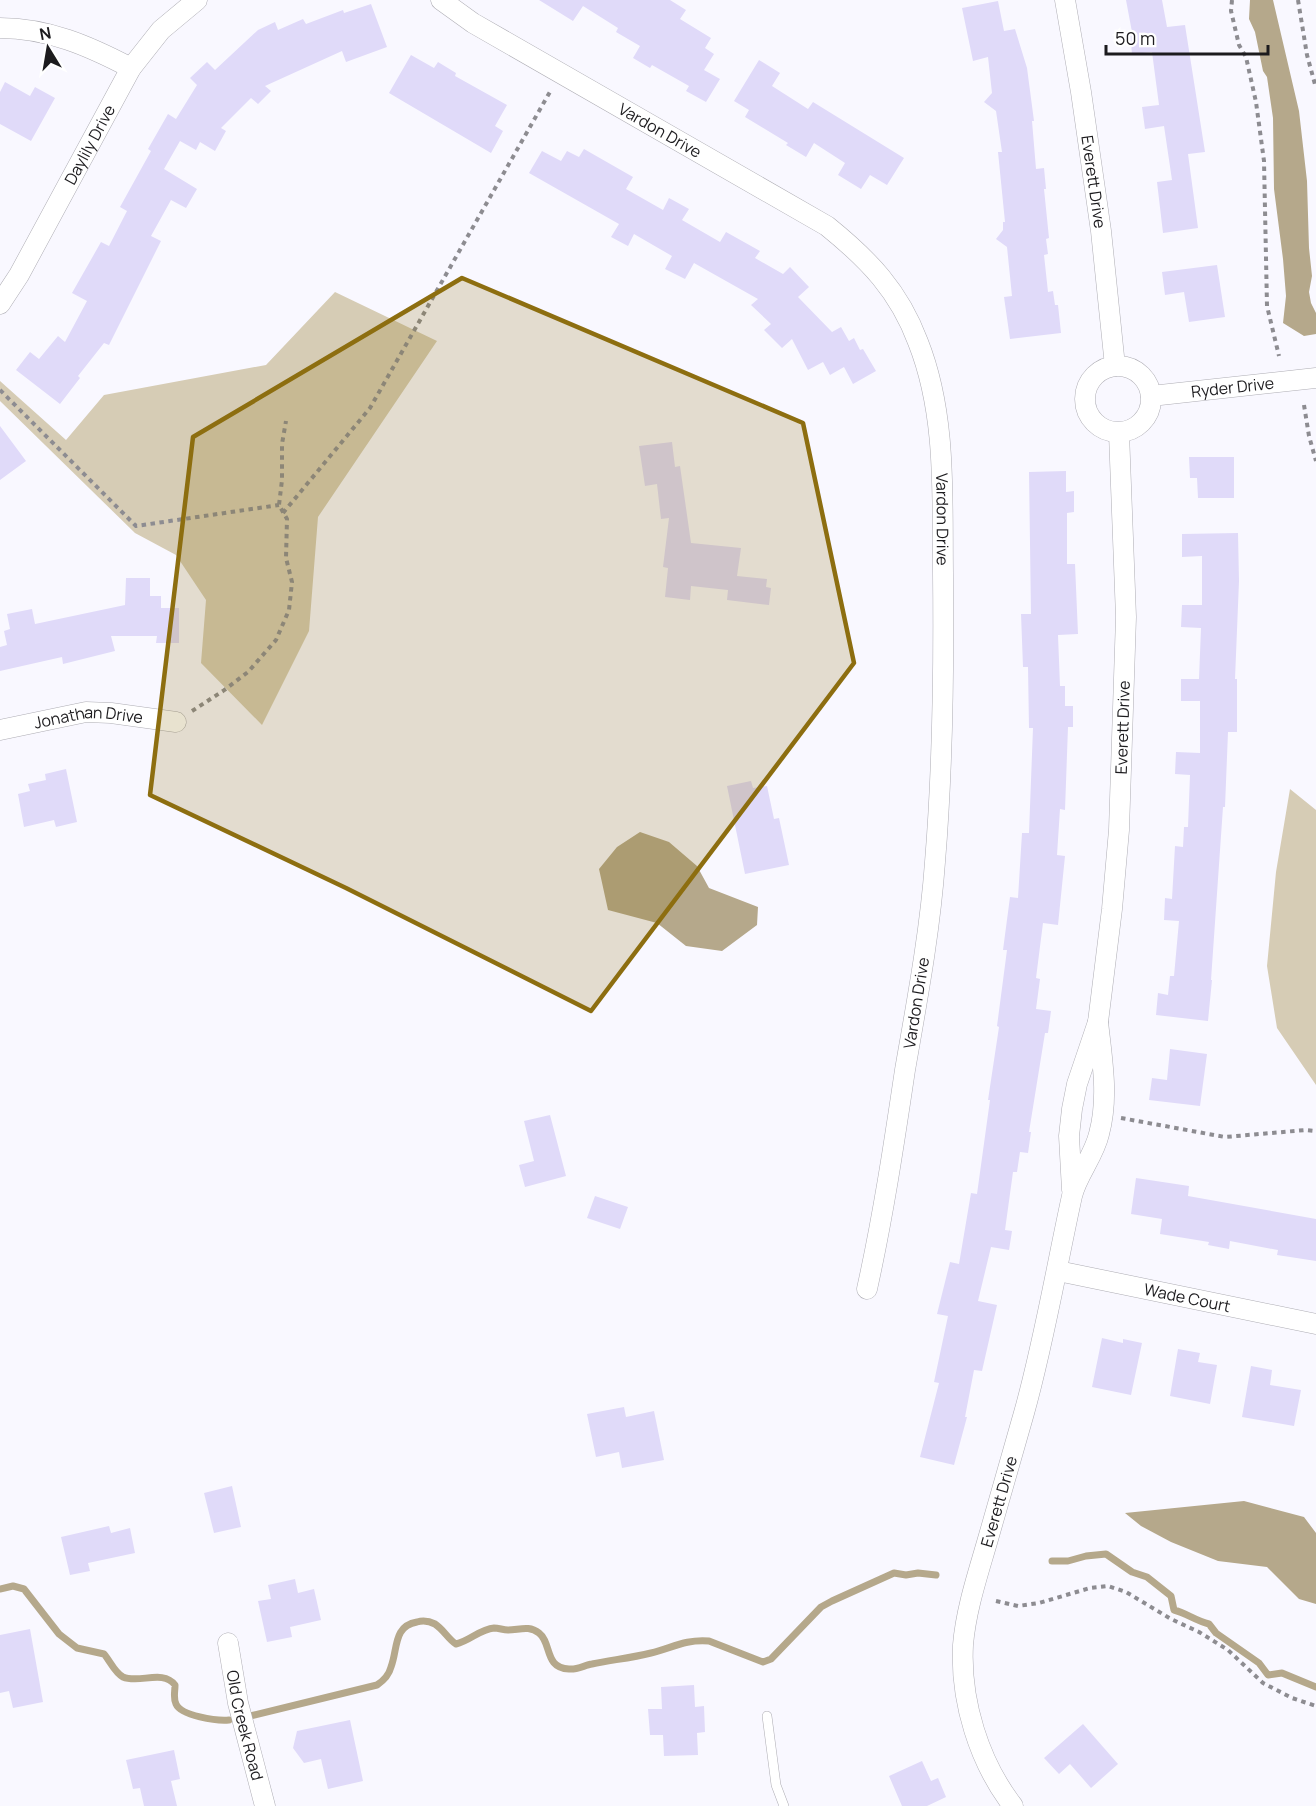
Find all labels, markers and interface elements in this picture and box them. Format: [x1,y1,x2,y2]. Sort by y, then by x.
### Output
north arrow [18,18,78,78]
scale bar [1106,18,1268,56]
text: N [37,21,53,45]
text: 50 m [1115,26,1155,50]
street label: Vardon Drive [614,98,706,163]
street label: Daylily Drive [59,101,120,188]
street label: Everett Drive [1076,134,1111,230]
street label: Ryder Drive [1190,372,1275,403]
street label: Vardon Drive [931,473,954,566]
street label: Everett Drive [1110,680,1135,775]
street label: Jonathan Drive [32,701,144,734]
street label: Vardon Drive [898,956,934,1050]
street label: Wade Court [1142,1278,1233,1317]
street label: Everett Drive [975,1453,1022,1550]
street label: Old Creek Road [222,1668,269,1783]

